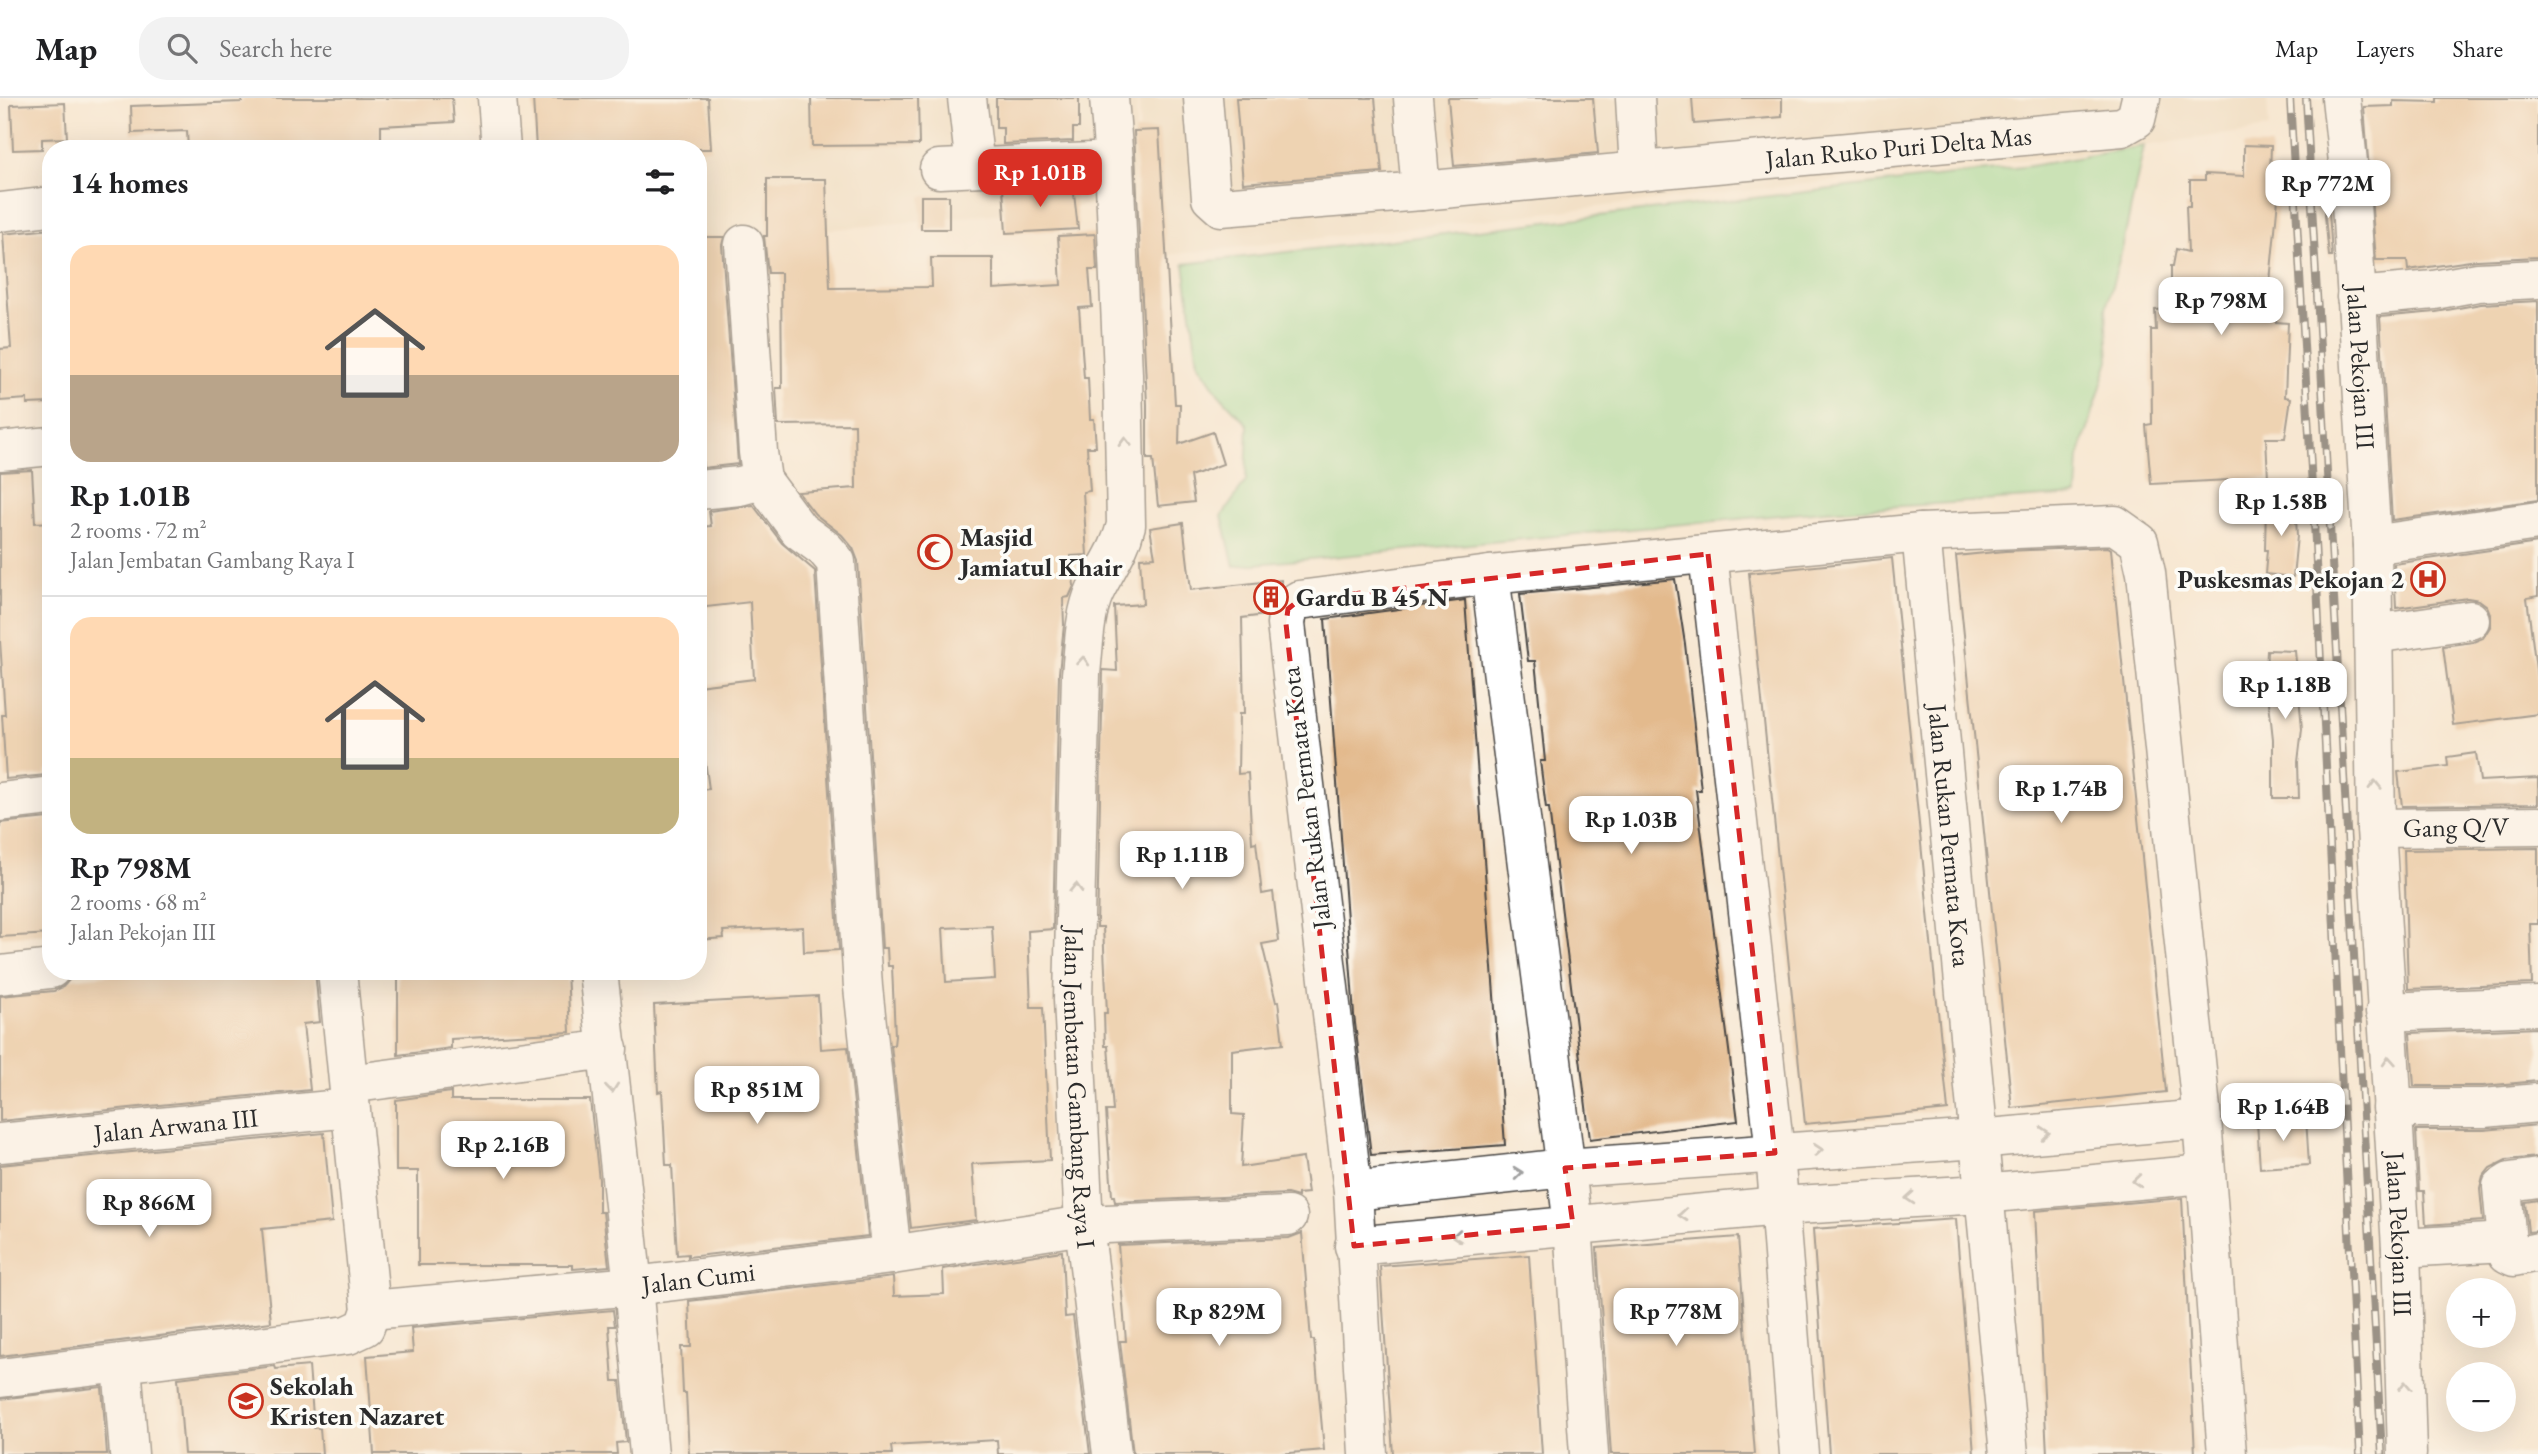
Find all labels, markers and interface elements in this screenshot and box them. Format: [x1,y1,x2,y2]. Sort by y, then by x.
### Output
search box [139,17,629,80]
text: Map [35,27,97,70]
icon: search [163,29,201,67]
text: Search here [219,31,332,65]
text: Map [2275,33,2318,64]
text: Layers [2356,33,2415,64]
text: Share [2453,33,2503,64]
street label: Jalan Ruko Puri Delta Mas [1762,118,2033,177]
pin: Rp 1.01B [968,150,1112,209]
text: Rp 1.01B [994,157,1086,187]
pin: Rp 772M [2263,160,2393,220]
text: 14 homes [70,163,188,202]
icon: filters [641,163,679,201]
text: Rp 772M [2281,168,2375,198]
pin: Rp 798M [2156,278,2286,337]
street label: Jalan Pekojan III [2339,282,2383,451]
text: Rp 798M [2174,285,2268,315]
icon: home [312,290,438,416]
one-way arrow [1117,436,1132,447]
text: Rp 1.01B [70,476,190,515]
pin: Rp 1.58B [2209,478,2353,538]
text: Rp 1.58B [2235,486,2327,516]
text: 2 rooms · 72 m² [70,515,207,545]
place label: Masjid Jamiatul Khair [957,520,1123,584]
mosque icon: Masjid Jamiatul Khair [916,533,954,571]
text: Jalan Jembatan Gambang Raya I [70,545,355,575]
hospital icon: Puskesmas Pekojan 2 [2409,560,2447,598]
place label: Puskesmas Pekojan 2 [2177,562,2404,596]
building icon: Gardu B 45 N [1252,578,1290,616]
place label: Gardu B 45 N [1296,580,1448,614]
one-way arrow [1075,655,1090,666]
icon: home [312,662,438,788]
pin: Rp 1.18B [2213,662,2357,721]
street label: Jalan Rukan Permata Kota [1273,664,1339,933]
text: Rp 1.18B [2239,669,2331,699]
street label: Jalan Rukan Permata Kota [1920,701,1979,969]
pin: Rp 1.74B [1989,766,2133,825]
text: Rp 1.74B [2015,773,2107,803]
one-way arrow [2368,779,2383,790]
pin: Rp 1.03B [1559,796,1703,856]
text: Rp 1.03B [1585,804,1677,834]
street label: Gang Q/V [2403,809,2510,845]
pin: Rp 1.11B [1110,832,1254,891]
text: Rp 1.11B [1136,839,1228,869]
text: Rp 798M [70,848,192,887]
one-way arrow [1069,882,1084,893]
text: 2 rooms · 68 m² [70,887,207,917]
text: Jalan Pekojan III [70,917,216,947]
street label: Jalan Jembatan Gambang Raya I [1056,924,1104,1251]
one-way arrow [2382,1055,2397,1066]
pin: Rp 851M [692,1066,822,1126]
text: Rp 851M [710,1074,804,1104]
one-way arrow [604,1083,619,1094]
pin: Rp 1.64B [2211,1084,2355,1143]
text: Rp 1.64B [2237,1091,2329,1121]
street label: Jalan Arwana III [90,1100,260,1151]
pin: Rp 2.16B [431,1122,575,1181]
one-way arrow [2039,1126,2051,1141]
text: Rp 2.16B [457,1129,549,1159]
one-way arrow [1813,1143,1824,1158]
street label: Jalan Pekojan III [2378,1149,2420,1317]
one-way arrow [1512,1166,1524,1181]
one-way arrow [2131,1173,2142,1188]
pin: Rp 866M [84,1180,214,1239]
text: Rp 866M [102,1187,196,1217]
one-way arrow [1904,1190,1915,1205]
one-way arrow [1677,1207,1688,1222]
one-way arrow [1451,1228,1462,1243]
street label: Jalan Cumi [638,1255,757,1302]
map controls [2446,1278,2516,1432]
button: + [2446,1278,2516,1348]
pin: Rp 829M [1154,1288,1284,1348]
pin: Rp 778M [1611,1288,1741,1348]
text: Rp 829M [1172,1296,1266,1326]
text: Rp 778M [1629,1296,1723,1326]
button: − [2446,1362,2516,1432]
place label: Sekolah Kristen Nazaret [270,1369,445,1433]
one-way arrow [2398,1380,2413,1391]
school or university icon: Sekolah Kristen Nazaret [227,1382,265,1420]

